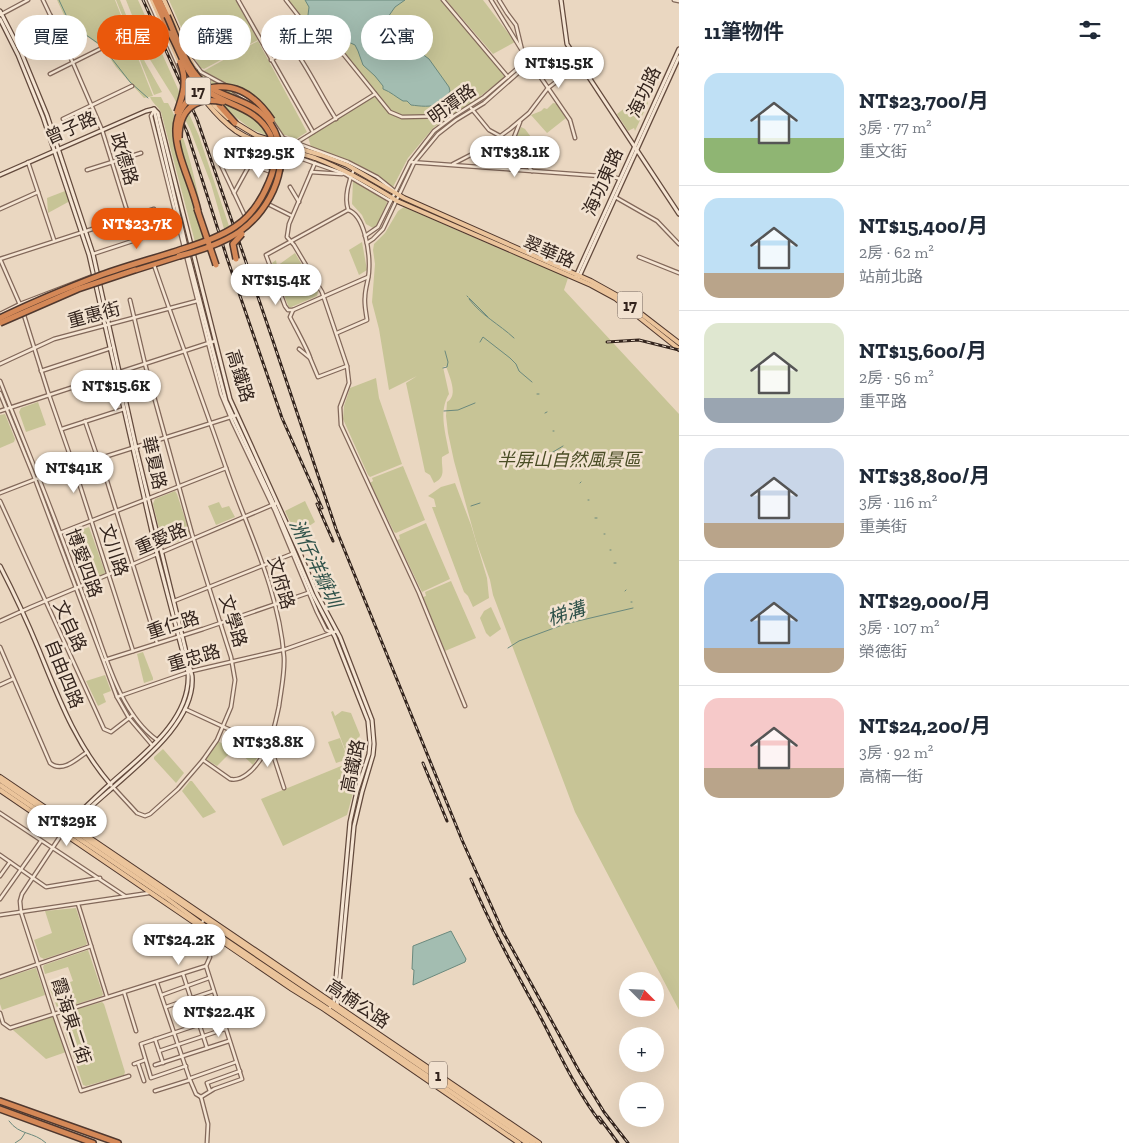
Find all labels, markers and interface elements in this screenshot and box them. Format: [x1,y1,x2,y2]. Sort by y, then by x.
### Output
chip: 買屋 [15,15,87,60]
chip: 租屋 [97,15,169,60]
chip: 篩選 [179,15,251,60]
chip: 新上架 [261,15,351,60]
chip: 公寓 [361,15,433,60]
icon: filters [1076,16,1104,44]
text: 11筆物件 [704,19,784,44]
pin: NT$15.5K [507,46,611,89]
text: NT$15.5K [525,53,593,72]
street label: 海功路 [623,63,665,121]
road number: 17 [186,78,210,104]
street label: 明潭路 [424,79,480,129]
text: NT$23,700/月 [859,88,989,113]
icon: home [744,93,804,153]
street label: 曾子路 [42,107,100,149]
text: 3房 · 77 m² [859,118,932,137]
street label: 政德路 [106,130,142,188]
pin: NT$29.5K [207,136,311,179]
pin: NT$38.1K [463,136,567,178]
text: NT$38.1K [481,142,549,161]
text: 重文街 [859,142,907,161]
text: NT$29.5K [224,143,294,162]
street label: 海功東路 [578,145,628,219]
pin: NT$23.7K [85,208,189,250]
text: NT$15,400/月 [859,213,988,238]
text: NT$23.7K [102,214,172,233]
icon: home [744,218,804,278]
street label: 翠華路 [520,231,578,273]
text: 2房 · 62 m² [859,243,934,262]
pin: NT$15.4K [224,264,328,306]
text: 站前北路 [859,267,923,286]
text: NT$15.4K [242,270,310,289]
road number: 17 [618,292,642,318]
street label: 重惠街 [65,297,123,333]
text: NT$15,600/月 [859,338,987,363]
icon: home [744,343,804,403]
street label: 高鐵路 [222,347,258,405]
text: 2房 · 56 m² [859,368,934,387]
pin: NT$15.6K [64,370,168,412]
text: NT$15.6K [82,376,150,395]
text: 重平路 [859,392,907,411]
street label: 華夏路 [137,434,171,492]
park label: 半屏山自然風景區 [497,449,643,471]
pin: NT$41K [33,452,115,494]
text: NT$41K [46,458,102,477]
text: NT$38,800/月 [859,463,990,488]
icon: home [744,468,804,528]
text: 3房 · 116 m² [859,493,937,512]
water label: 洲仔洋瓣圳 [285,515,347,614]
text: 重美街 [859,517,907,536]
street label: 重愛路 [132,518,190,560]
street label: 文川路 [95,521,133,579]
street label: 博愛四路 [61,525,107,601]
street label: 文府路 [263,554,299,612]
text: NT$29,000/月 [859,588,991,613]
street label: 文學路 [215,592,251,650]
icon: home [744,593,804,653]
water label: 梯溝 [545,596,591,630]
street label: 文自路 [49,597,91,655]
street label: 重仁路 [144,606,202,644]
text: 3房 · 107 m² [859,618,940,637]
street label: 自由四路 [40,637,88,711]
street label: 重忠路 [165,640,223,676]
text: 榮德街 [859,642,907,661]
text: NT$24,200/月 [859,713,991,738]
icon: home [744,718,804,778]
pin: NT$38.8K [216,726,320,768]
text: NT$38.8K [233,732,303,751]
street label: 高鐵路 [337,737,369,795]
text: 3房 · 92 m² [859,743,933,762]
text: 高楠一街 [859,767,923,786]
pin: NT$29K [26,804,108,847]
text: NT$29K [38,811,96,830]
pin: NT$24.2K [127,924,231,966]
text: NT$24.2K [143,930,215,949]
north arrow [619,972,664,1018]
map controls [619,972,664,1127]
street label: 霞海東二街 [47,975,95,1067]
street label: 高楠公路 [322,975,394,1033]
pin: NT$22.4K [167,996,271,1038]
text: NT$22.4K [183,1002,255,1021]
button: + [619,1027,664,1072]
road number: 1 [429,1062,447,1088]
button: − [619,1082,664,1127]

